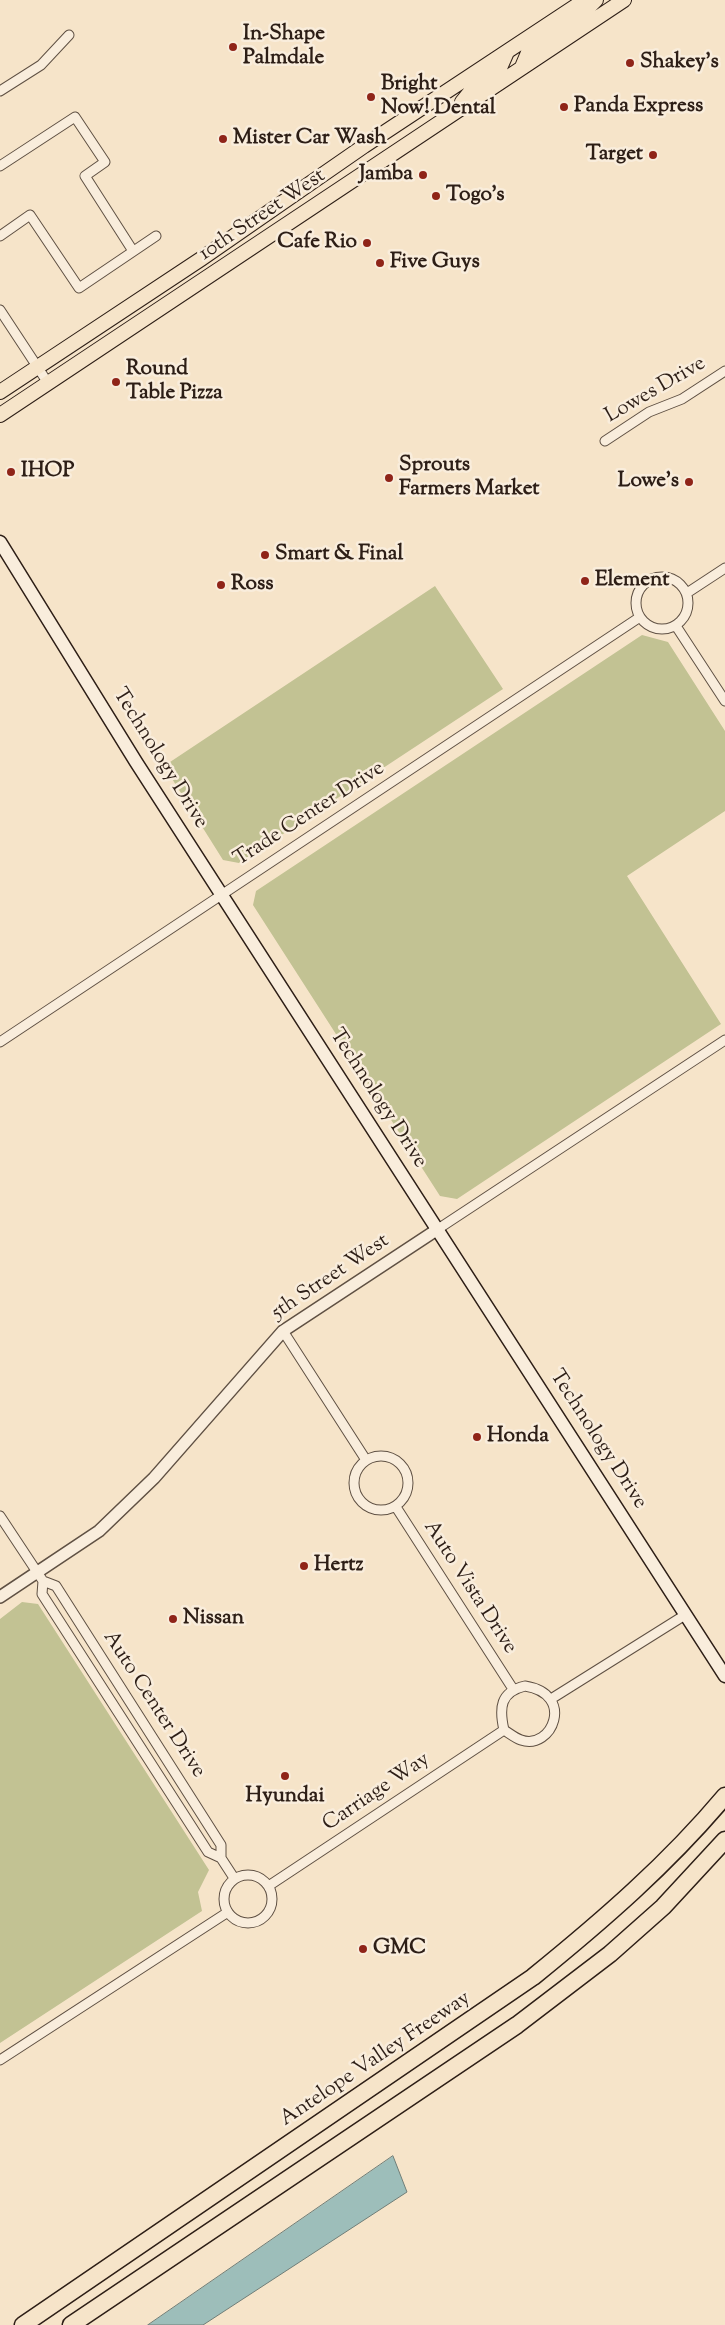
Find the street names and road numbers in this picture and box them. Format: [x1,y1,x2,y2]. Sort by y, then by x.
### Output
street label: 10th Street West [195,164,331,268]
street label: Lowes Drive [601,352,711,430]
street label: Technology Drive [106,684,212,834]
street label: Trade Center Drive [230,757,390,873]
street label: Technology Drive [323,1025,431,1173]
street label: 5th Street West [267,1229,395,1327]
street label: Technology Drive [543,1366,651,1514]
street label: Auto Vista Drive [417,1517,521,1659]
street label: Auto Center Drive [96,1627,210,1783]
street label: Carriage Way [319,1748,435,1838]
street label: Antelope Valley Freeway [276,1987,476,2133]

